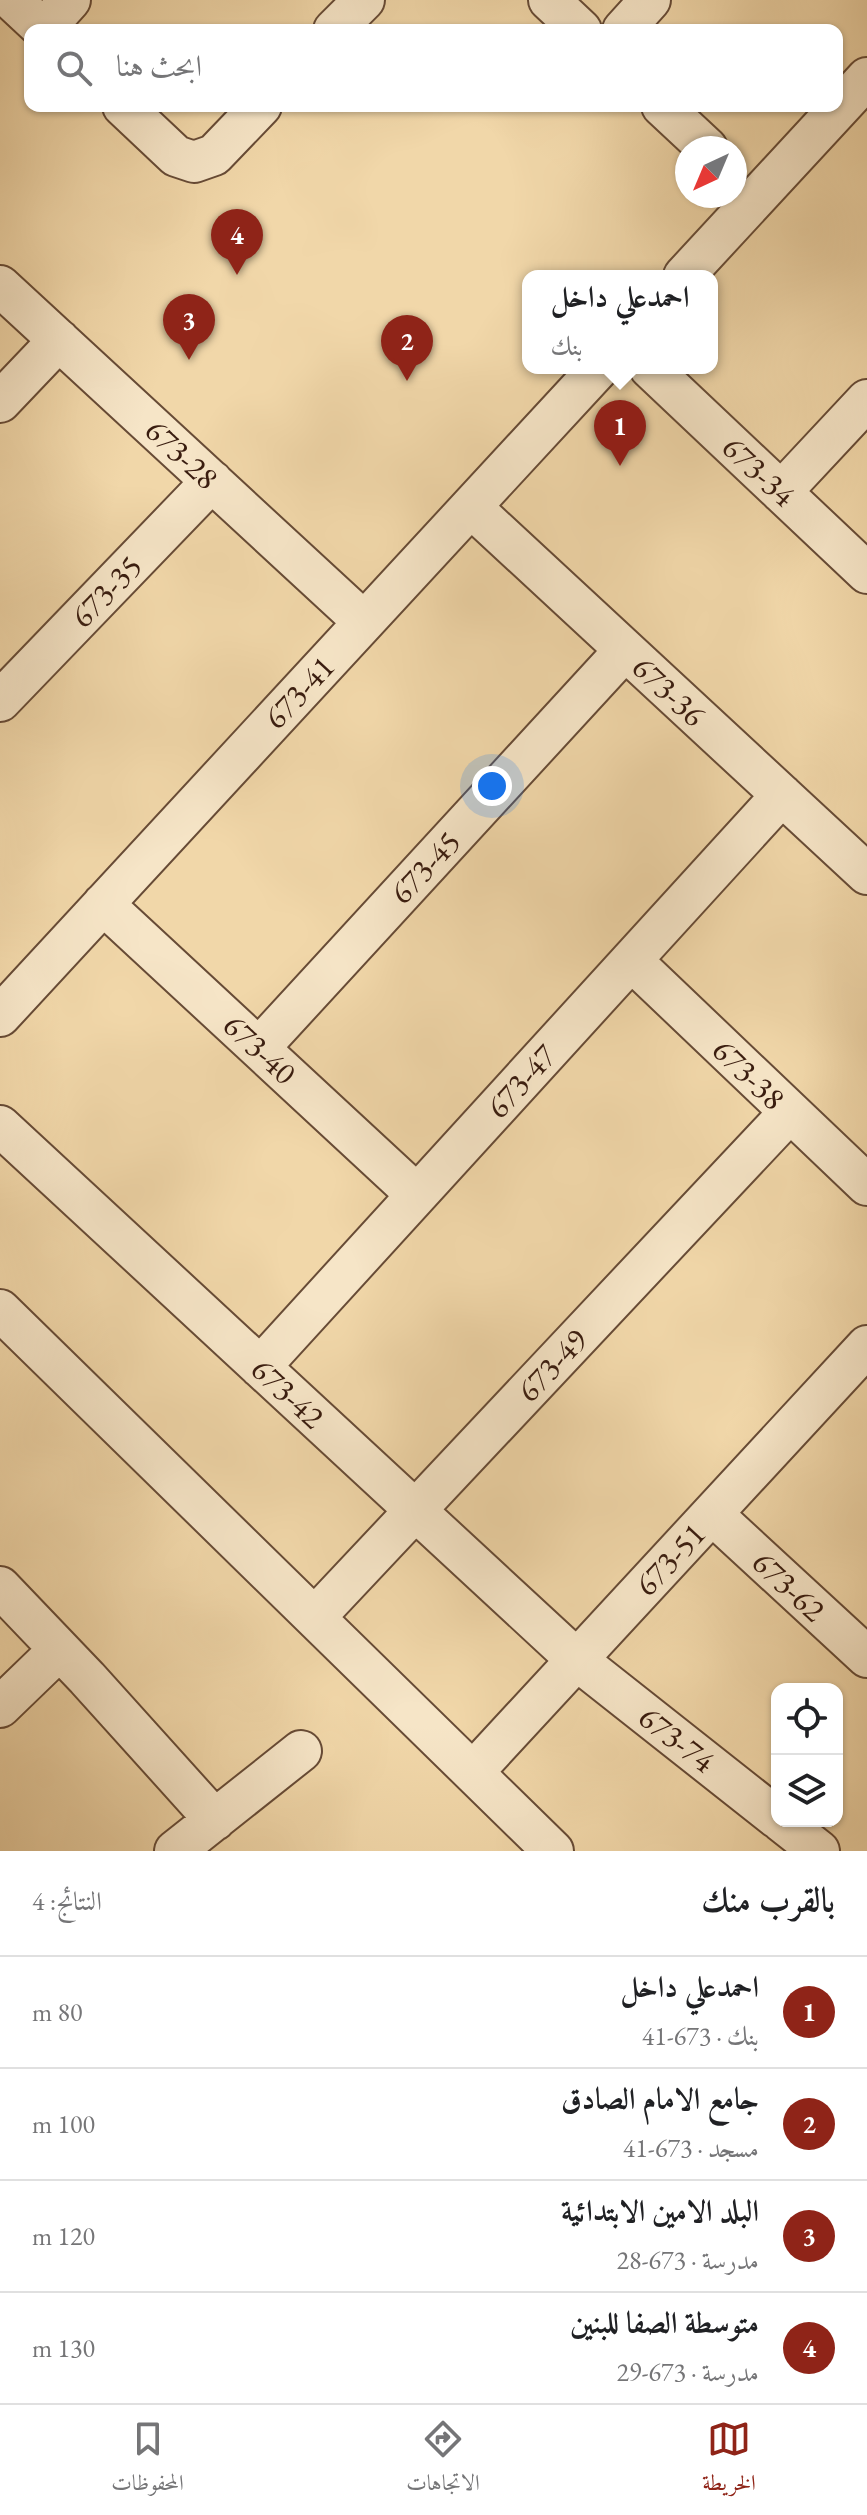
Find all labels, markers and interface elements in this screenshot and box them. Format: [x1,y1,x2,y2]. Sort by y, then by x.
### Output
search box [24,24,843,112]
icon: search [52,46,96,90]
text: ابحث هنا [116,46,202,85]
north arrow [675,136,747,208]
pin: 4 [211,209,263,275]
popup [522,270,718,374]
text: احمدعلي داخل [551,277,689,316]
pin: 3 [163,294,215,360]
pin: 2 [381,315,433,381]
text: بنك [551,329,583,363]
pin: 1 [594,400,646,466]
street label: 673-28 [136,409,228,499]
street label: 673-34 [713,426,805,516]
street label: 673-35 [61,546,151,636]
street label: 673-41 [254,646,344,738]
street label: 673-36 [623,646,715,736]
your location [472,766,512,806]
street label: 673-45 [380,821,470,913]
street label: 673-40 [214,1004,306,1094]
street label: 673-38 [704,1029,794,1119]
street label: 673-47 [477,1035,566,1127]
street label: 673-49 [507,1319,597,1411]
street label: 673-42 [242,1348,334,1438]
street label: 673-51 [625,1513,715,1605]
street label: 673-62 [743,1541,835,1631]
map controls [771,1683,843,1827]
button: locate [771,1683,843,1755]
street label: 673-74 [630,1696,724,1782]
button: layers [771,1755,843,1827]
text: بالقرب منك [701,1877,835,1921]
text: النتائج: 4 [32,1884,102,1918]
text: احمدعلي داخل [620,1967,759,2006]
text: 80 m [32,1995,82,2029]
text: 1 [802,1995,816,2029]
text: بنك · 673-41 [642,2019,759,2053]
text: جامع الامام الصادق [561,2079,759,2118]
text: 100 m [32,2107,95,2141]
text: 2 [802,2107,816,2141]
text: مسجد · 673-41 [623,2131,759,2165]
text: البلد الامين الابتدائية [561,2191,759,2230]
text: 120 m [32,2219,95,2253]
text: 3 [802,2219,816,2253]
text: مدرسة · 673-28 [616,2243,759,2277]
text: متوسطة الصفا للبنين [570,2303,759,2342]
text: 130 m [32,2331,95,2365]
text: 4 [802,2331,816,2365]
text: مدرسة · 673-29 [616,2355,759,2389]
tab: المحفوظات [111,2417,184,2504]
tab: الاتجاهات [406,2417,480,2504]
tab: الخريطة [702,2417,756,2504]

